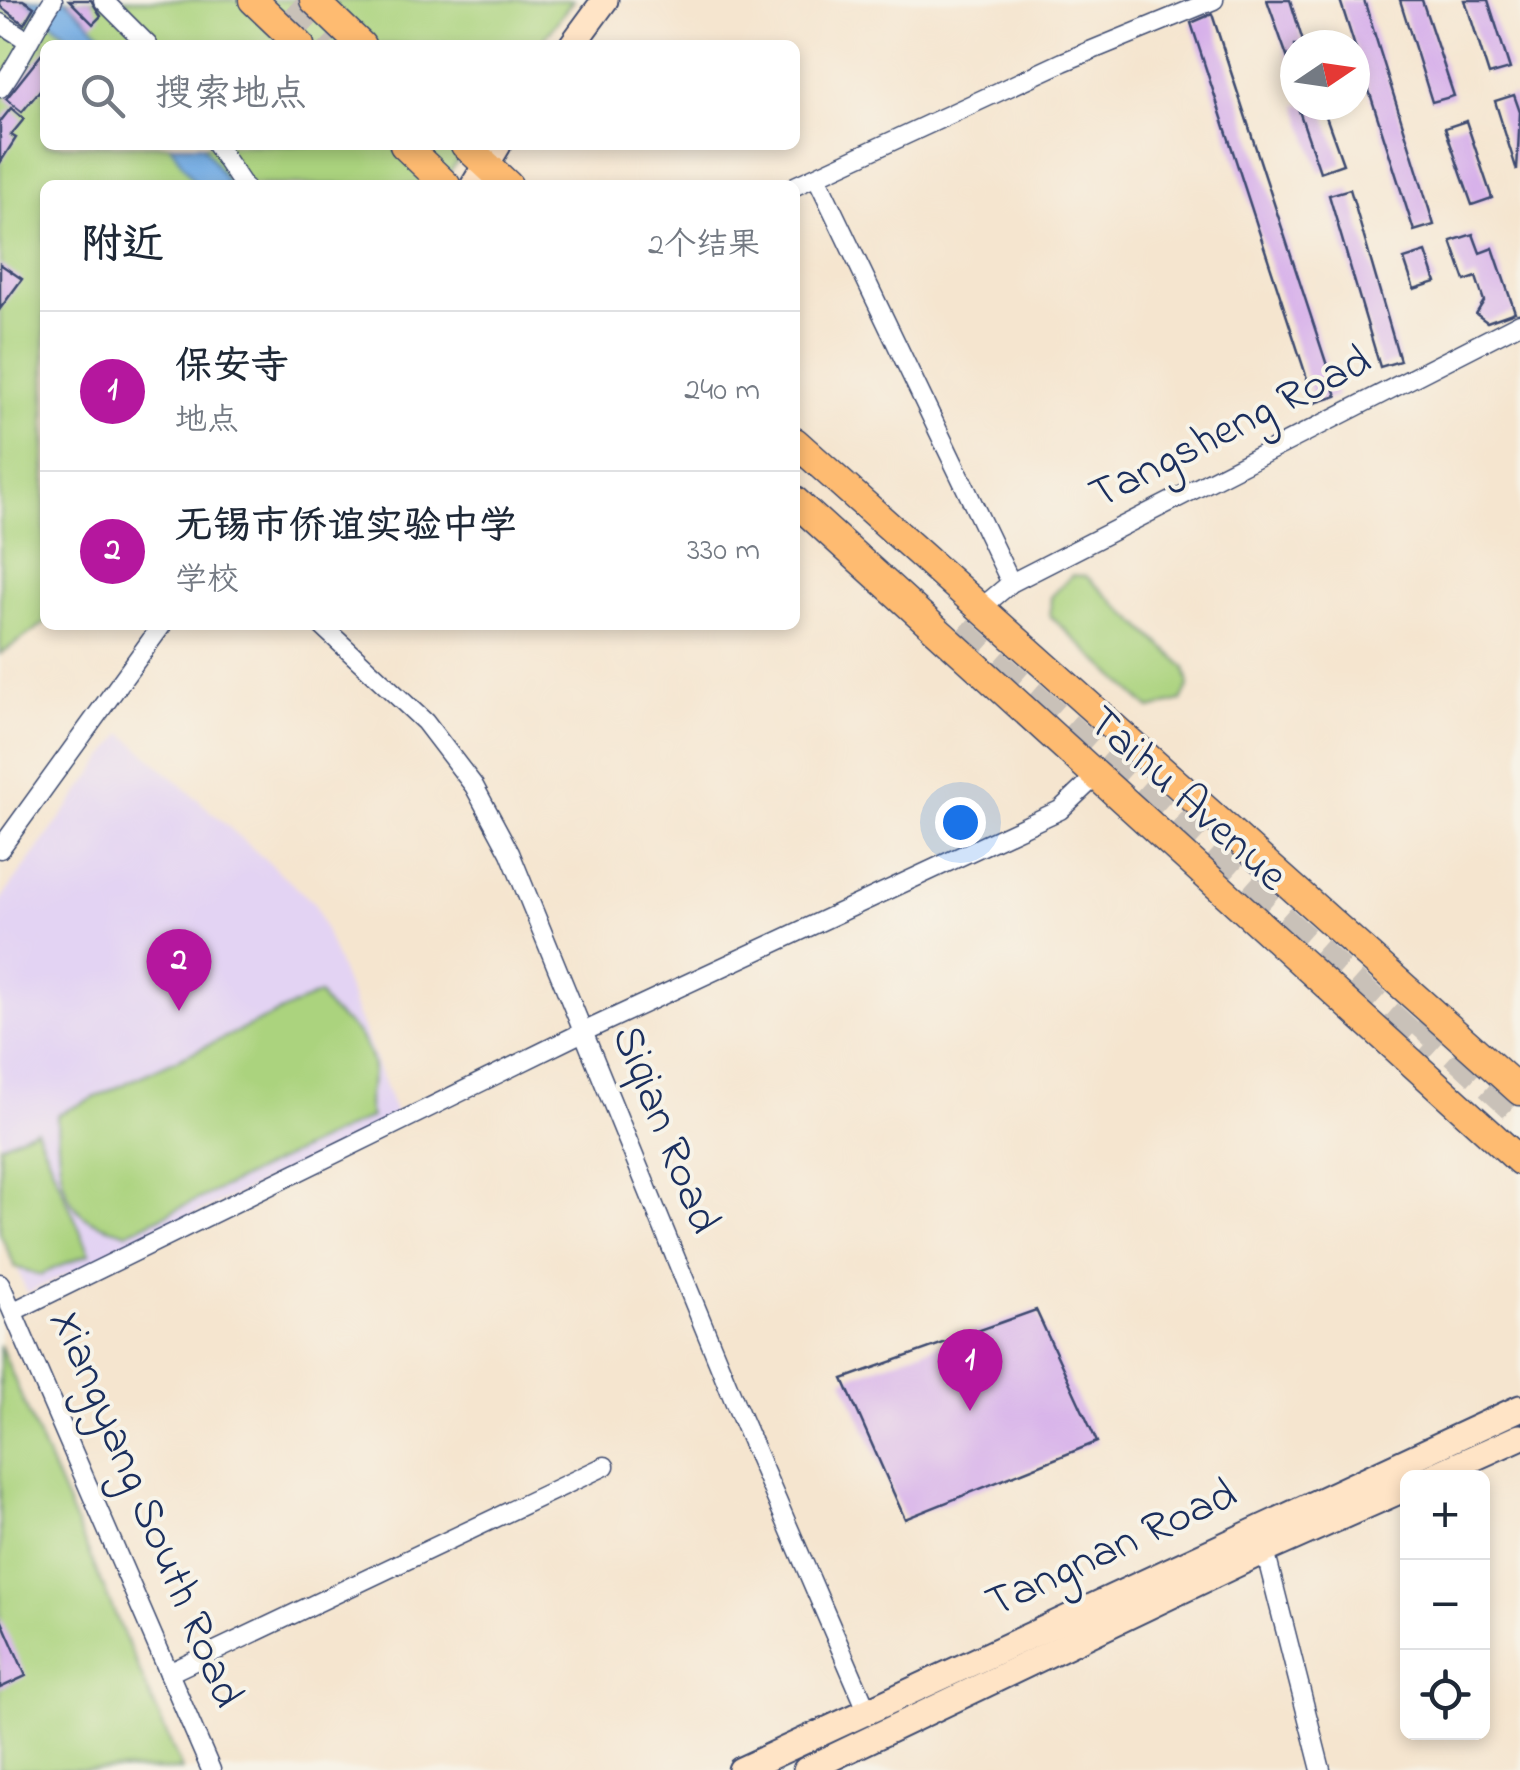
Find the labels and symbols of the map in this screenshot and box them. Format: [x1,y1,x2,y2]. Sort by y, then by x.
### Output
north arrow [1280,30,1370,120]
street label: Tangsheng Road [1079,330,1384,529]
street label: Taihu Avenue [1071,692,1302,909]
your location [935,797,986,848]
pin: 2 [146,928,212,1011]
street label: Siqian Road [592,1016,736,1244]
street label: Xiangyang South Road [30,1299,259,1719]
pin: 1 [938,1328,1002,1411]
street label: Tangnan Road [976,1463,1249,1638]

